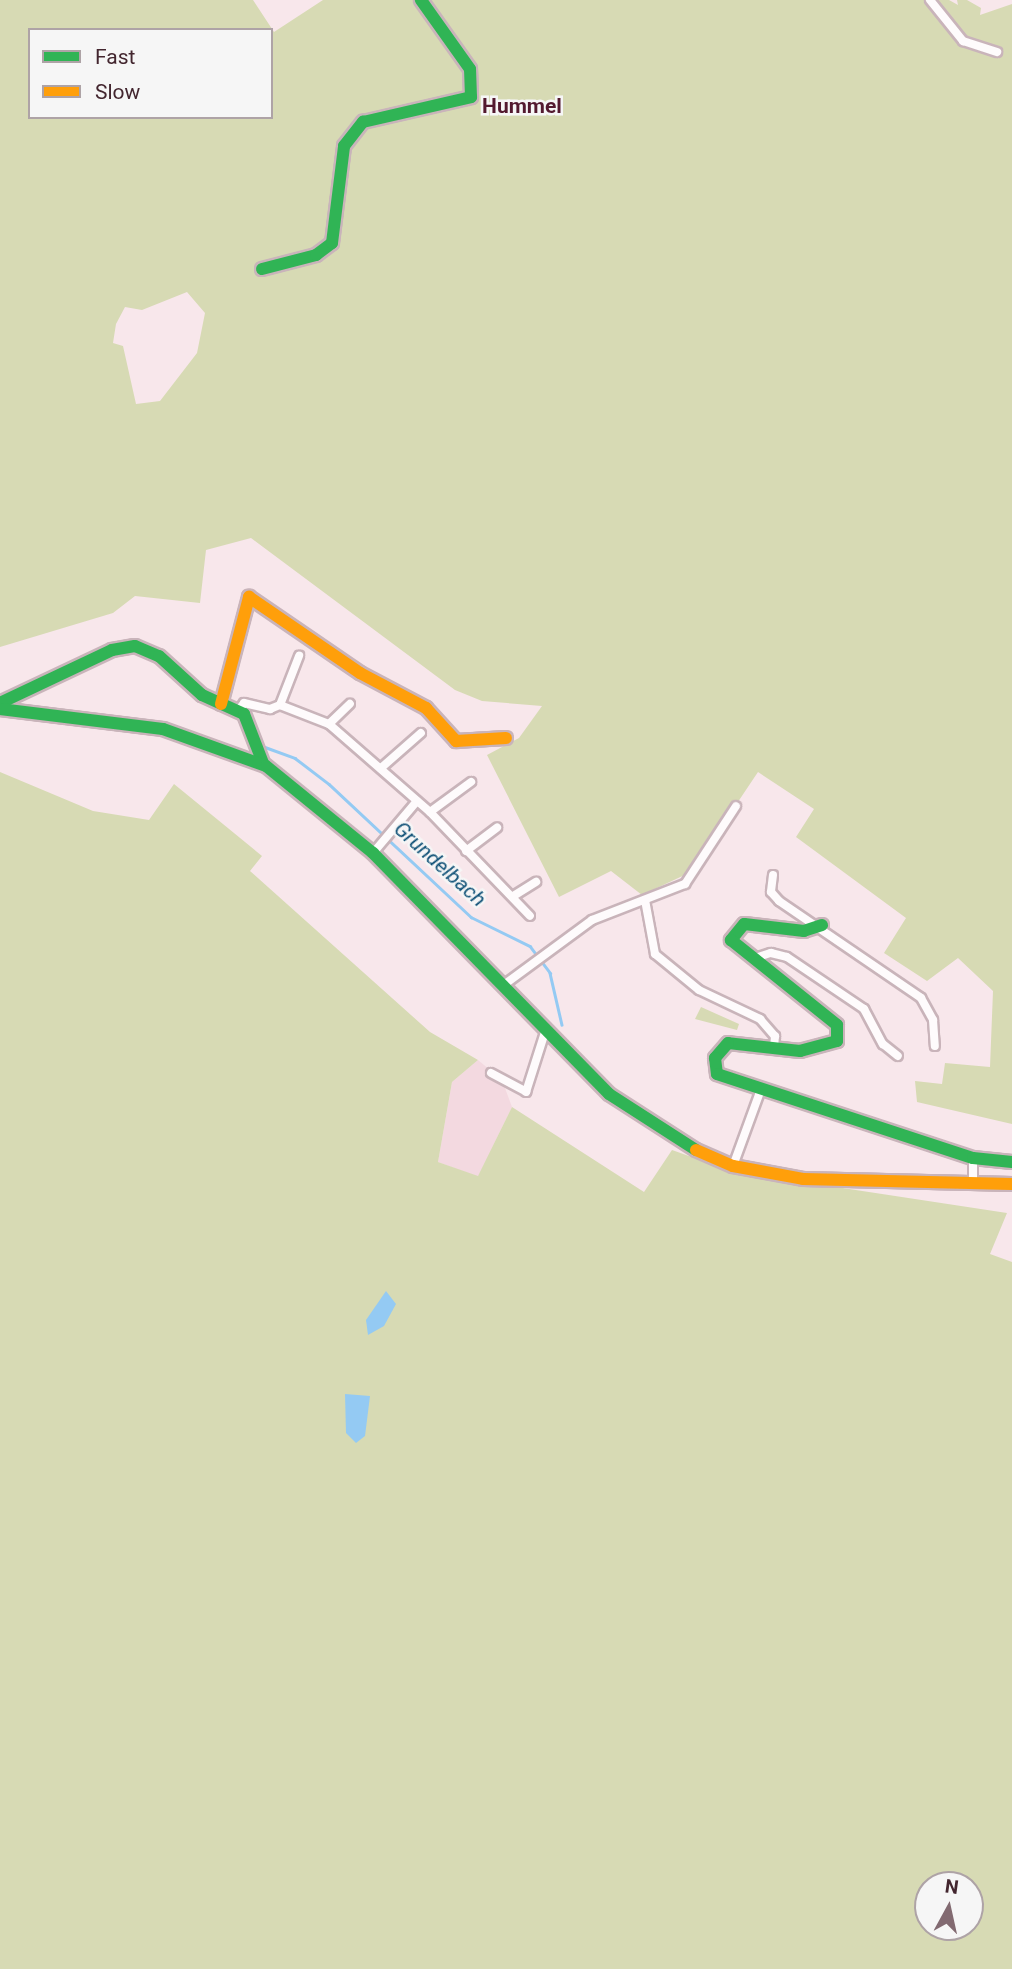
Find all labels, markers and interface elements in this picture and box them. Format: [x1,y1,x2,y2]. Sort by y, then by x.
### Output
legend [28,28,273,119]
text: Fast [95,45,135,69]
text: Slow [95,80,140,104]
district label: Hummel [482,93,562,119]
water label: Grundelbach [389,816,491,912]
north arrow [914,1871,984,1941]
text: N [943,1874,960,1899]

